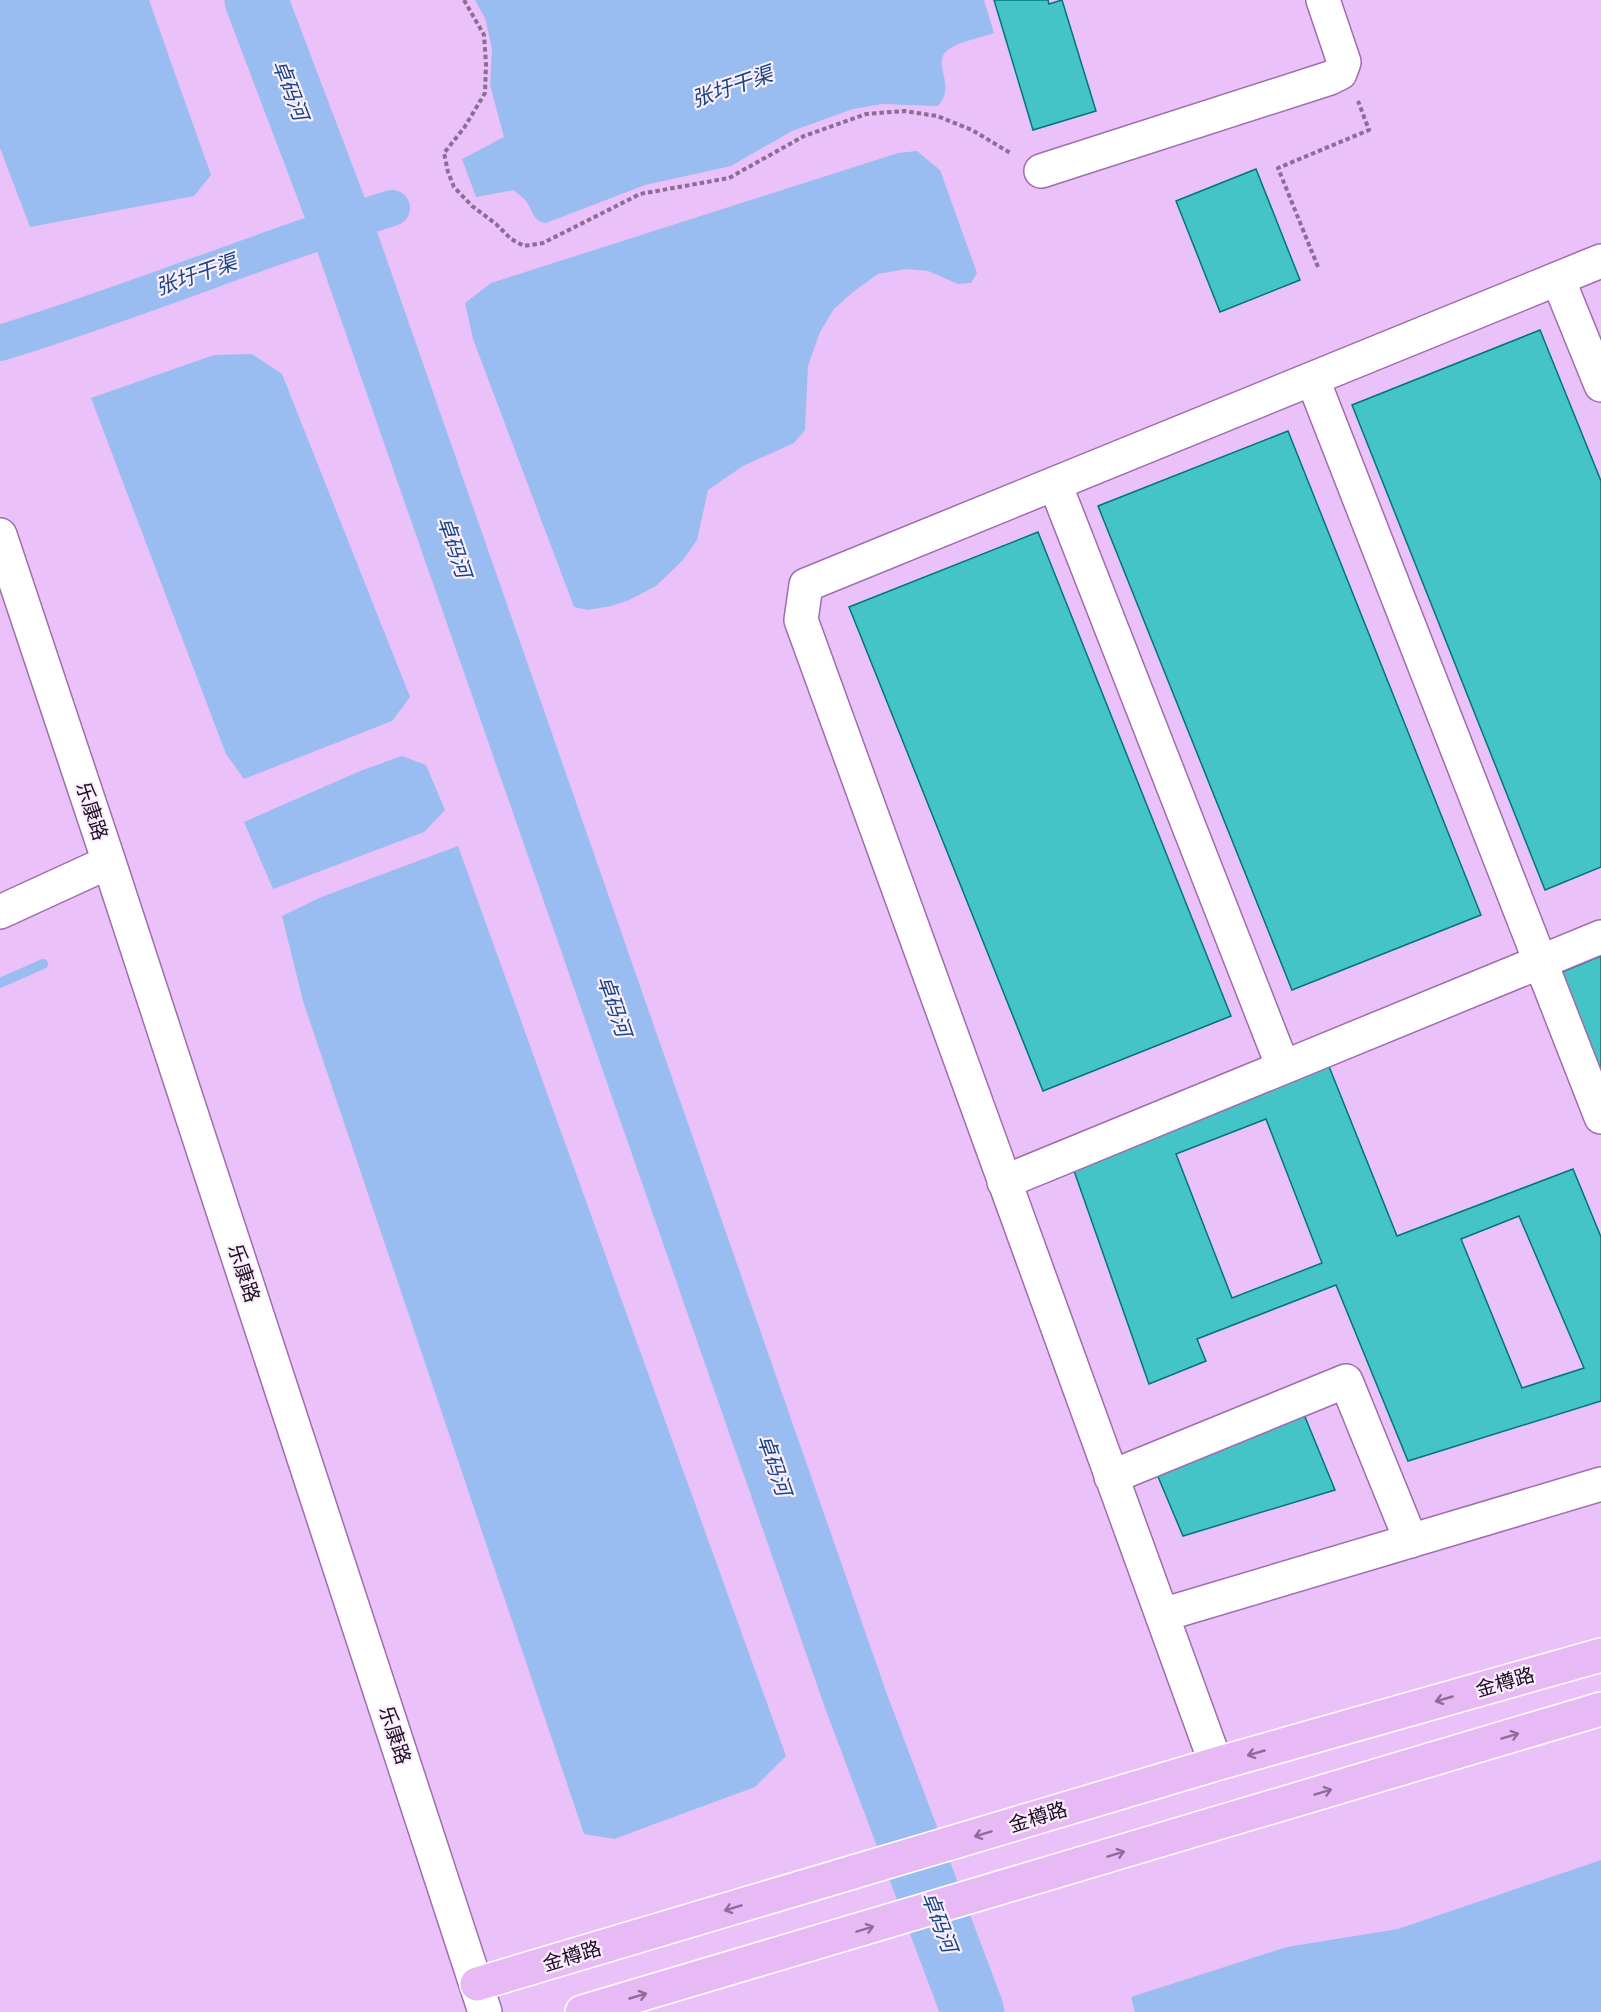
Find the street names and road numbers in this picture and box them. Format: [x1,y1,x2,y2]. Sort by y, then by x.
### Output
street label: 乐康路 [72,779,112,843]
street label: 乐康路 [224,1241,264,1305]
street label: 金樽路 [1473,1663,1537,1701]
street label: 乐康路 [375,1703,415,1767]
street label: 金樽路 [1006,1798,1070,1836]
street label: 金樽路 [540,1937,604,1975]

